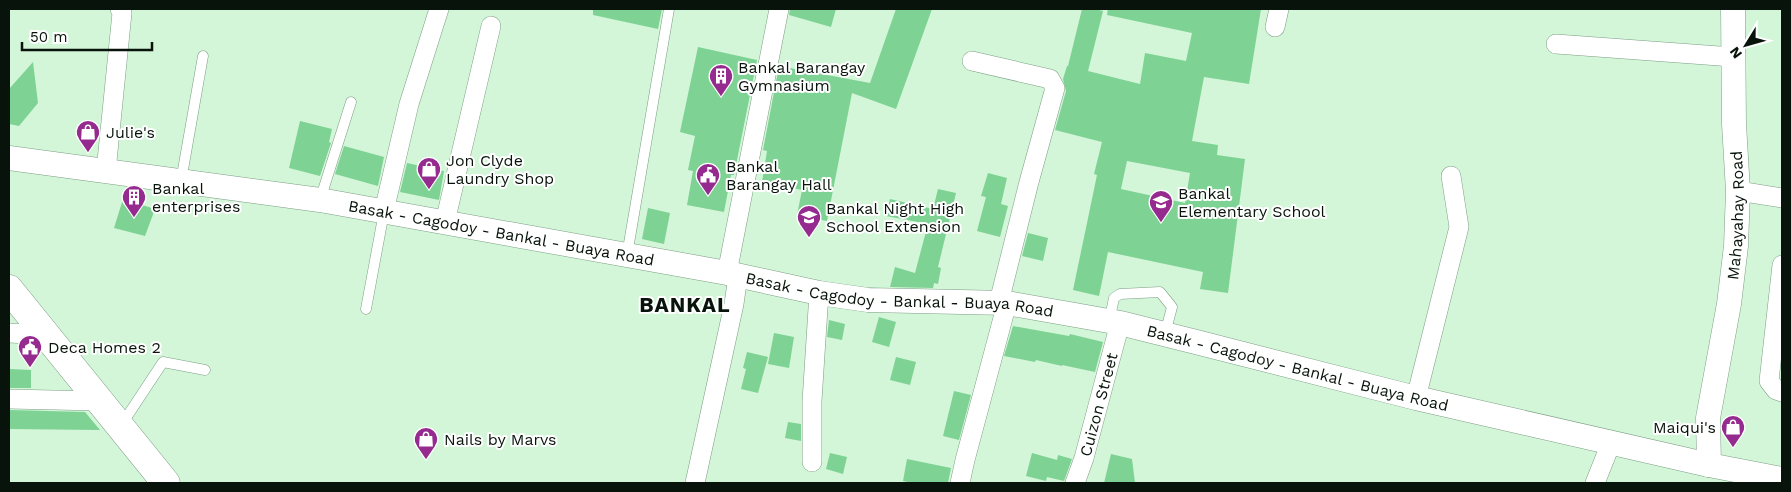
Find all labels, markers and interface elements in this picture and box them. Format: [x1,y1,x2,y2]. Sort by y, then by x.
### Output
scale bar [22,20,152,52]
north arrow [1721,20,1771,70]
text: 50 m [30,28,67,46]
text: N [1726,44,1745,62]
place label: Bankal Barangay Gymnasium [738,58,866,95]
building icon: Bankal Barangay Gymnasium [708,63,734,97]
shop icon: Julie's [75,119,101,153]
place label: Julie's [106,123,155,142]
street label: Mahayahay Road [1723,150,1748,281]
place label: Jon Clyde Laundry Shop [446,151,554,188]
shop icon: Jon Clyde Laundry Shop [416,156,442,190]
place label: Bankal Barangay Hall [726,157,832,194]
public building icon: Bankal Barangay Hall [695,162,721,196]
place label: Bankal enterprises [152,179,240,216]
building icon: Bankal enterprises [121,184,147,218]
place label: Bankal Elementary School [1178,184,1326,221]
school or university icon: Bankal Elementary School [1148,189,1174,223]
street label: Basak - Cagodoy - Bankal - Buaya Road [347,196,656,270]
place label: Bankal Night High School Extension [826,199,964,236]
school or university icon: Bankal Night High School Extension [796,204,822,238]
street label: Basak - Cagodoy - Bankal - Buaya Road [744,268,1055,321]
district label: BANKAL [639,292,731,317]
street label: Basak - Cagodoy - Bankal - Buaya Road [1145,321,1450,415]
public building icon: Deca Homes 2 [17,334,43,368]
place label: Deca Homes 2 [48,338,161,357]
street label: Cuizon Street [1076,350,1122,459]
shop icon: Maiqui's [1720,414,1746,448]
place label: Maiqui's [1653,418,1716,437]
shop icon: Nails by Marvs [413,426,439,460]
place label: Nails by Marvs [444,430,557,449]

